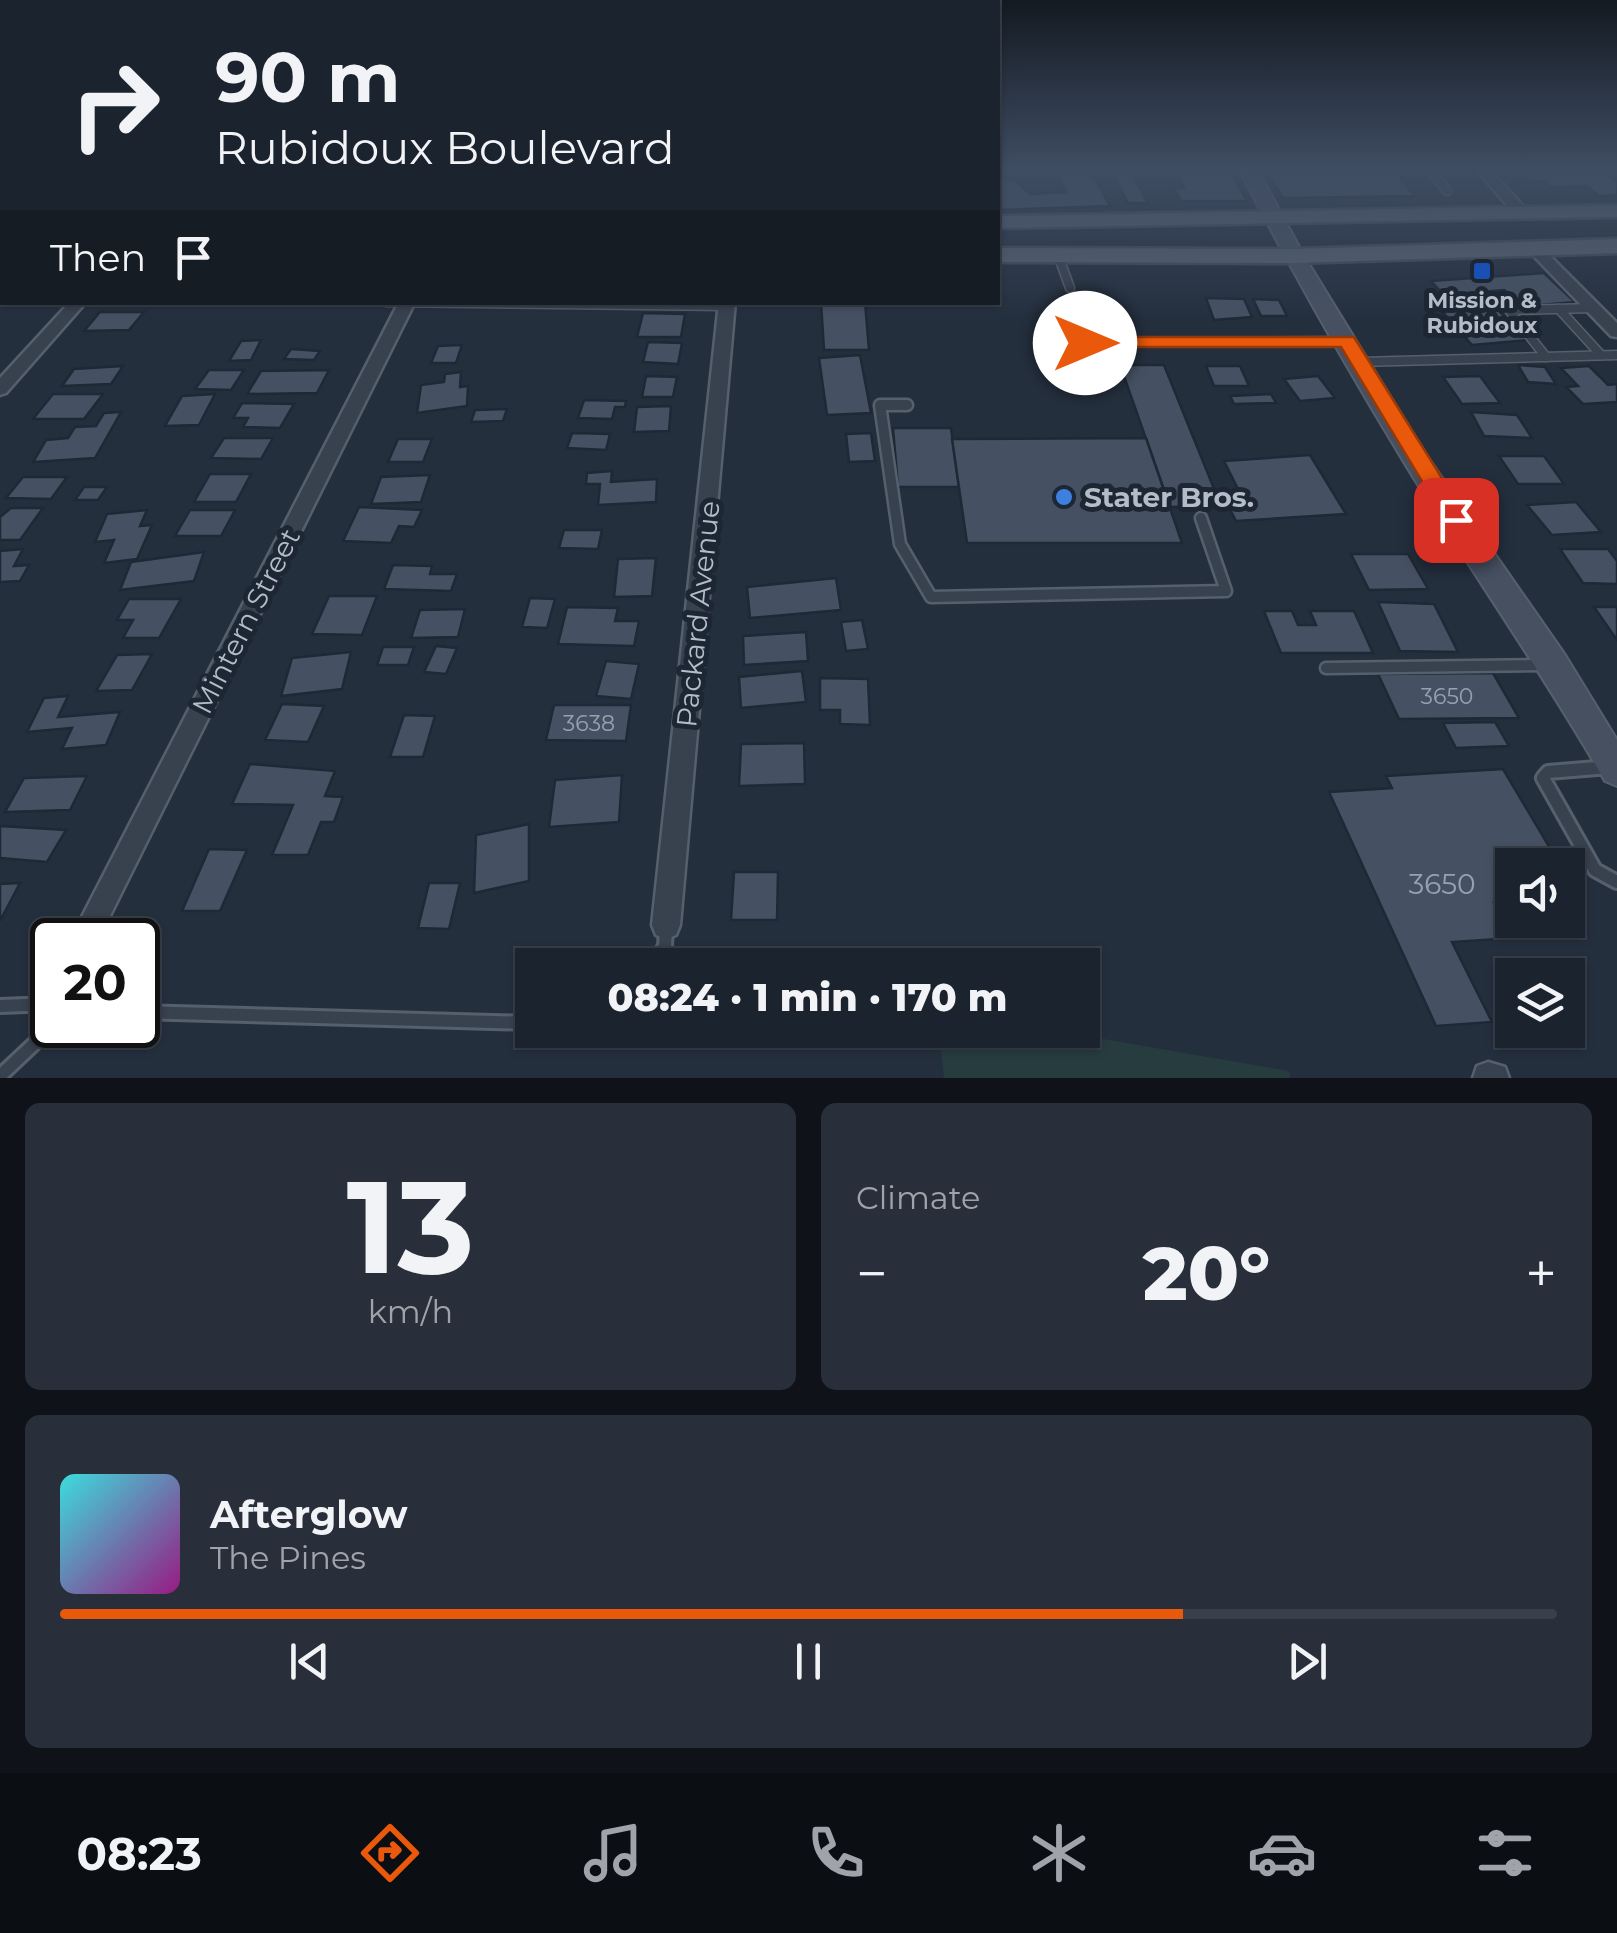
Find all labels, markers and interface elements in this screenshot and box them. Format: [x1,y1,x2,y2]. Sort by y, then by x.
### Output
text: 90 m [215,34,400,120]
icon: right [50,40,180,170]
text: Rubidoux Boulevard [215,120,674,175]
icon: arrive [166,230,221,285]
text: Then [50,234,146,281]
marker: Mission & Rubidoux [1471,260,1493,282]
place label: Mission & Rubidoux [1427,287,1537,339]
position arrow [1033,291,1137,395]
pin [1414,478,1499,563]
place label: Stater Bros. [1084,480,1254,514]
marker: Stater Bros. [1053,486,1075,508]
icon: arrive [1429,493,1484,548]
street label: Packard Avenue [669,499,727,729]
street label: Mintern Street [185,523,307,719]
house number: 3650 [1421,683,1473,710]
house number: 3638 [563,710,615,737]
map controls [1495,848,1585,1048]
button: sound [1495,848,1585,938]
house number: 3650 [1408,867,1476,901]
speed limit sign: 20 [30,918,160,1048]
button: layers [1495,958,1585,1048]
text: 08:24 · 1 min · 170 m [607,974,1008,1021]
text: 13 [347,1147,474,1306]
text: Climate [856,1178,980,1217]
text: 20° [1143,1227,1270,1319]
text: − [856,1240,888,1307]
text: + [1525,1240,1557,1307]
text: km/h [368,1292,453,1331]
text: Afterglow [210,1491,408,1538]
text: The Pines [210,1538,366,1577]
icon: previous [282,1634,337,1689]
icon: pause [781,1634,836,1689]
icon: next [1280,1634,1335,1689]
icon: directions [355,1818,425,1888]
icon: music [578,1818,648,1888]
icon: phone [801,1818,871,1888]
icon: climate [1024,1818,1094,1888]
icon: car [1247,1818,1317,1888]
icon: filters [1470,1818,1540,1888]
text: 08:23 [77,1826,202,1881]

